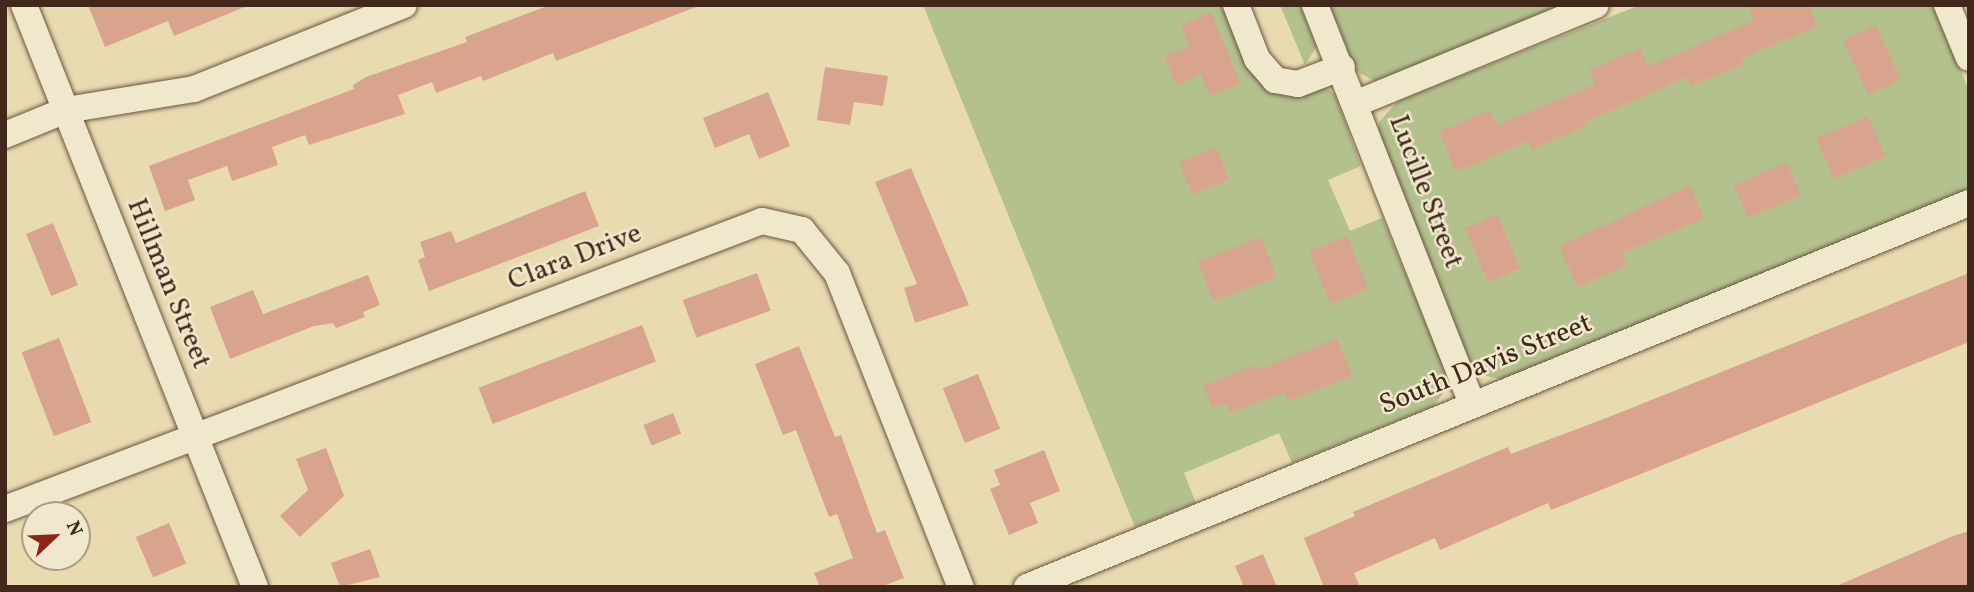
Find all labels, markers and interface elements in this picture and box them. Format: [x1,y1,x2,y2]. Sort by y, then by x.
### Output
street label: Lucille Street [1380,111,1470,273]
street label: Hillman Street [119,194,217,374]
street label: Clara Drive [504,217,646,299]
street label: South Davis Street [1375,307,1597,423]
north arrow [21,501,91,571]
text: N [59,517,88,540]

